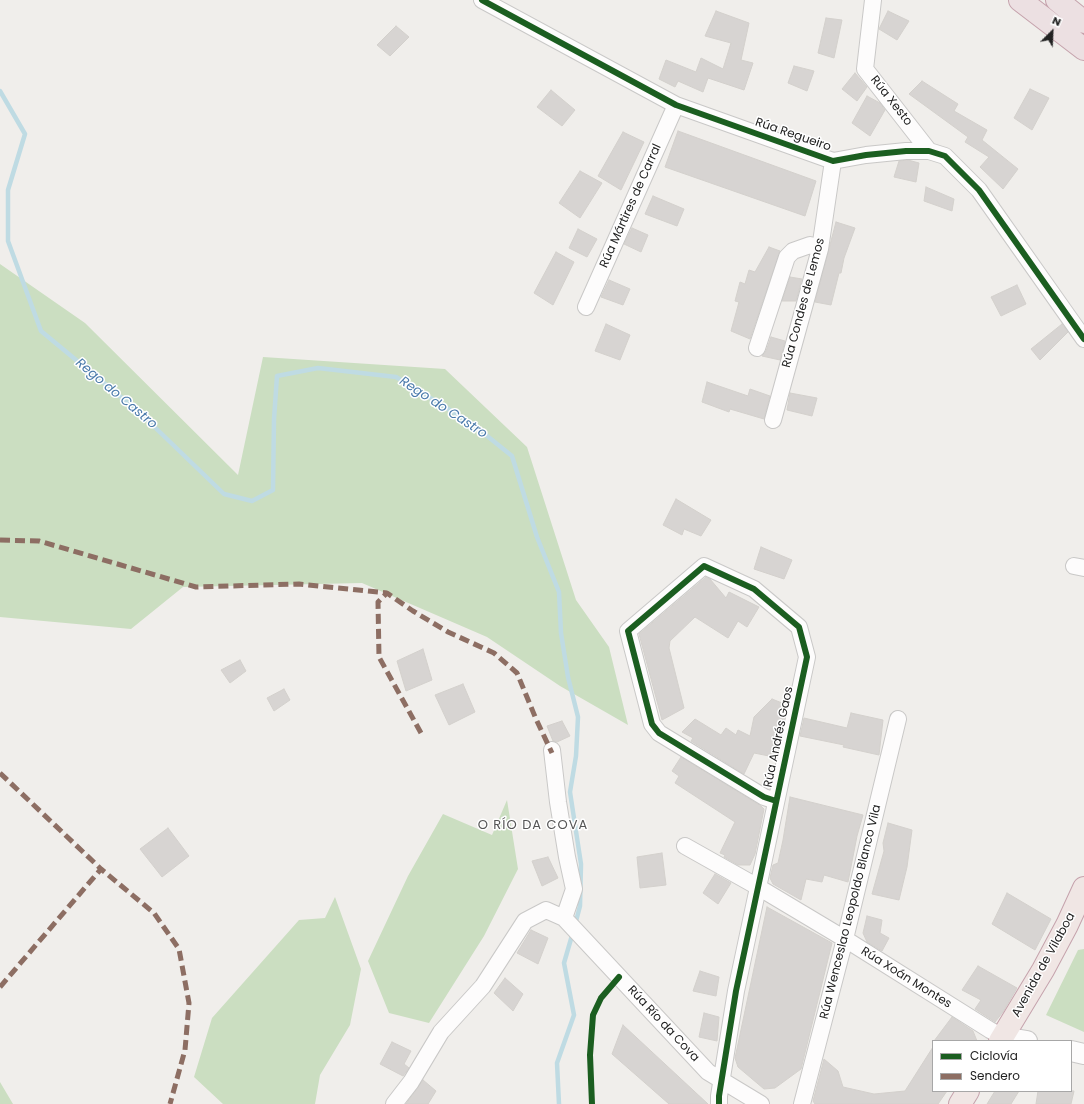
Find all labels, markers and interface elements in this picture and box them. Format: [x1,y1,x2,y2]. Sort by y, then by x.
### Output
north arrow [1032,12,1072,52]
text: N [1050,12,1064,30]
street label: Rúa Xesto [867,73,915,129]
street label: Rúa Regueiro [753,115,833,155]
street label: Rúa Mártires de Carral [597,142,665,270]
street label: Rúa Condes de Lemos [780,237,828,369]
water label: Rego do Castro [72,355,160,433]
water label: Rego do Castro [396,374,490,442]
street label: Rúa Andrés Gaos [761,685,797,789]
street label: Rúa Wenceslao Leopoldo Blanco Vila [817,803,885,1021]
district label: O RÍO DA COVA [478,818,588,834]
street label: Avenida de Vilaboa [1009,910,1079,1020]
street label: Rúa Xoán Montes [858,944,954,1012]
street label: Rúa Río da Cova [624,983,702,1065]
legend [932,1040,1072,1092]
text: Ciclovía [970,1047,1018,1064]
text: Sendero [970,1067,1020,1084]

